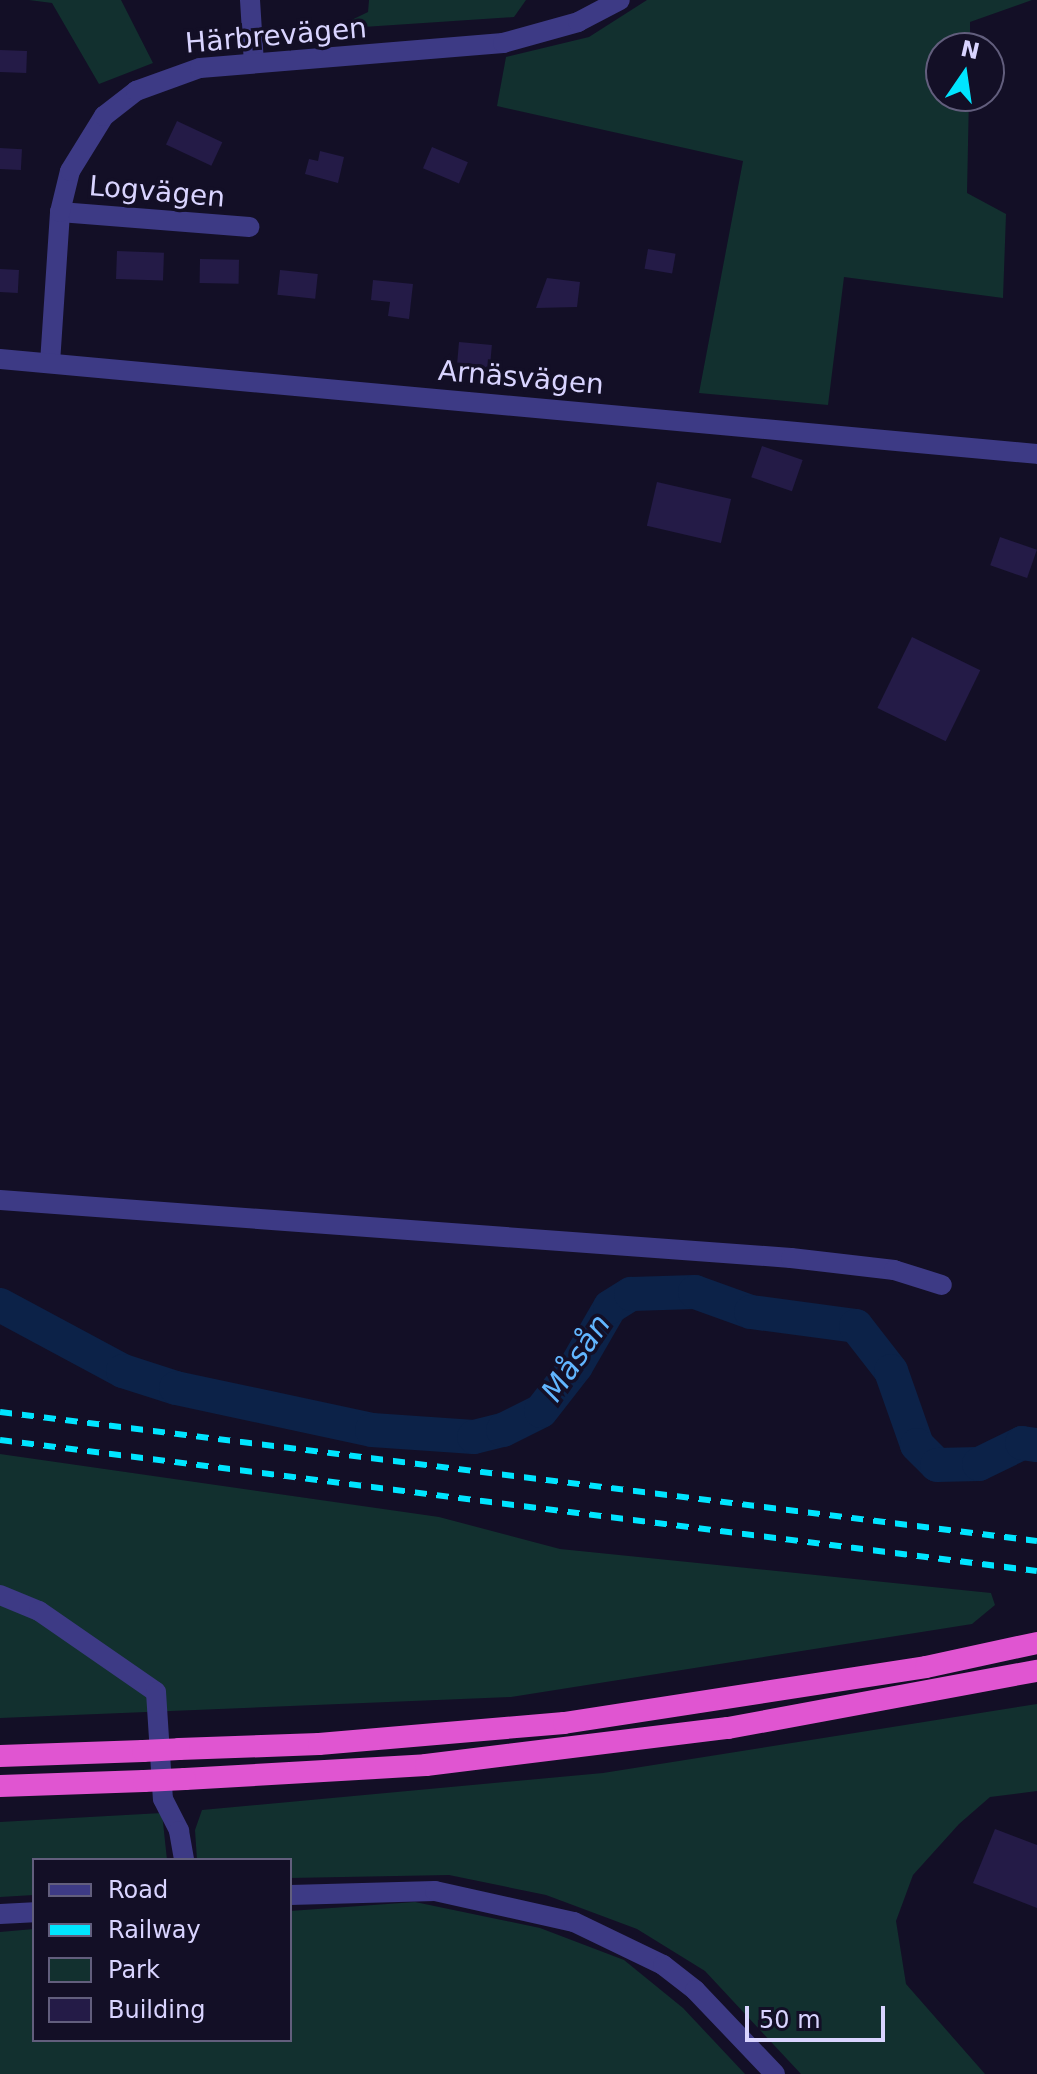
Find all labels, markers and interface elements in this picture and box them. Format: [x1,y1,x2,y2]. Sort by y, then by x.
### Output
street label: Härbrevägen [184,11,368,61]
north arrow [925,32,1005,112]
text: N [958,36,982,64]
street label: Logvägen [88,169,226,215]
street label: Arnäsvägen [437,354,605,402]
water label: Måsån [534,1308,618,1408]
legend [32,1858,292,2042]
text: Road [108,1876,168,1904]
text: Railway [108,1916,201,1944]
text: Park [108,1956,160,1984]
scale bar [749,1990,889,2040]
text: Building [108,1996,205,2024]
text: 50 m [759,2006,821,2034]

